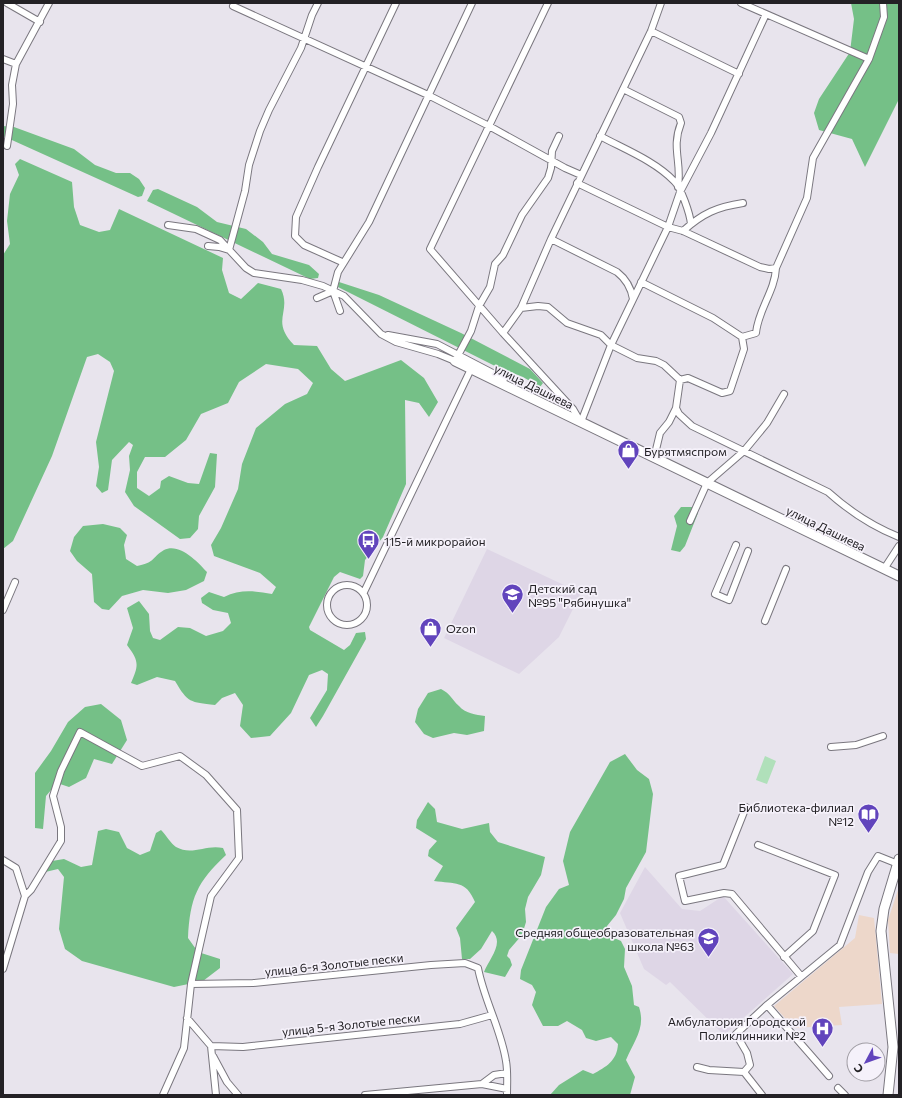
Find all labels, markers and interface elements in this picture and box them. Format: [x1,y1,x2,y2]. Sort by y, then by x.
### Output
street label: улица Дашиева [492,361,576,411]
shop icon: Бурятмяспром [615,438,641,471]
place label: Бурятмяспром [644,444,727,458]
street label: улица Дашиева [784,503,868,553]
bus stop icon: 115-й микрорайон [355,528,381,561]
place label: 115-й микрорайон [384,534,486,548]
place label: Детский сад №95 "Рябинушка" [528,581,631,609]
school or university icon: Детский сад №95 "Рябинушка" [499,582,525,615]
shop icon: Ozon [417,615,443,648]
place label: Ozon [446,621,476,635]
place label: Библиотека-филиал №12 [739,800,854,828]
library icon: Библиотека-филиал №12 [856,801,882,834]
place label: Средняя общеобразовательная школа №63 [515,925,694,953]
school or university icon: Средняя общеобразовательная школа №63 [696,926,722,959]
street label: улица 6-я Золотые пески [264,950,404,978]
street label: улица 5-я Золотые пески [281,1010,421,1038]
place label: Амбулатория Городской Поликлинники №2 [668,1014,806,1042]
hospital icon: Амбулатория Городской Поликлинники №2 [809,1015,835,1048]
north arrow [846,1042,886,1082]
text: С [850,1061,865,1076]

